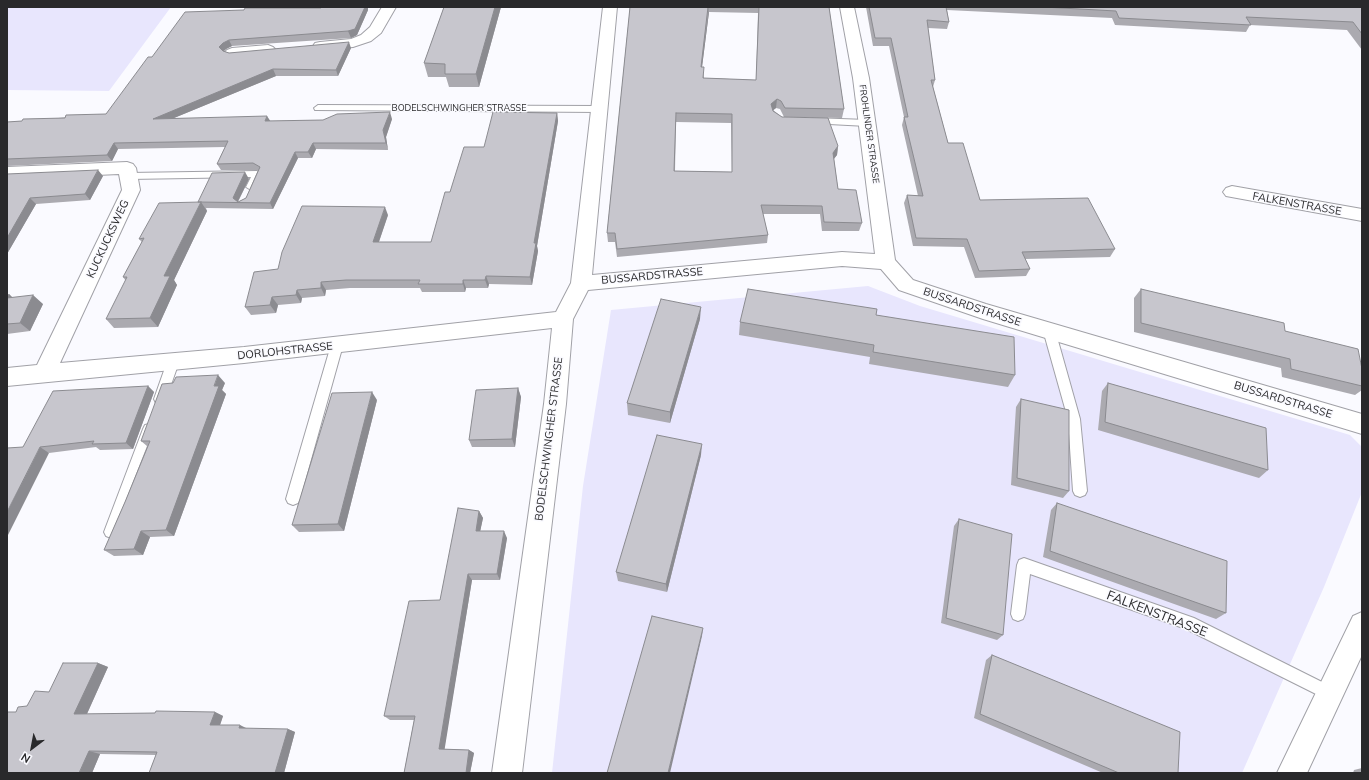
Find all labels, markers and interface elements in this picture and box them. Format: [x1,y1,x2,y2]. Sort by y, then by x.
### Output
street label: FROHLINDER STRASSE [857,84,881,184]
street label: BODELSCHWINGHER STRASSE [392,103,526,113]
street label: FALKENSTRASSE [1251,190,1343,218]
street label: KUCKUCKSWEG [84,198,132,280]
street label: BUSSARDSTRASSE [601,265,703,287]
street label: BUSSARDSTRASSE [921,285,1023,329]
street label: DORLOHSTRASSE [237,339,333,363]
street label: BODELSCHWINGHER STRASSE [532,356,566,522]
street label: BUSSARDSTRASSE [1232,379,1334,421]
street label: FALKENSTRASSE [1104,588,1210,640]
north arrow [12,728,52,768]
text: N [18,750,33,766]

